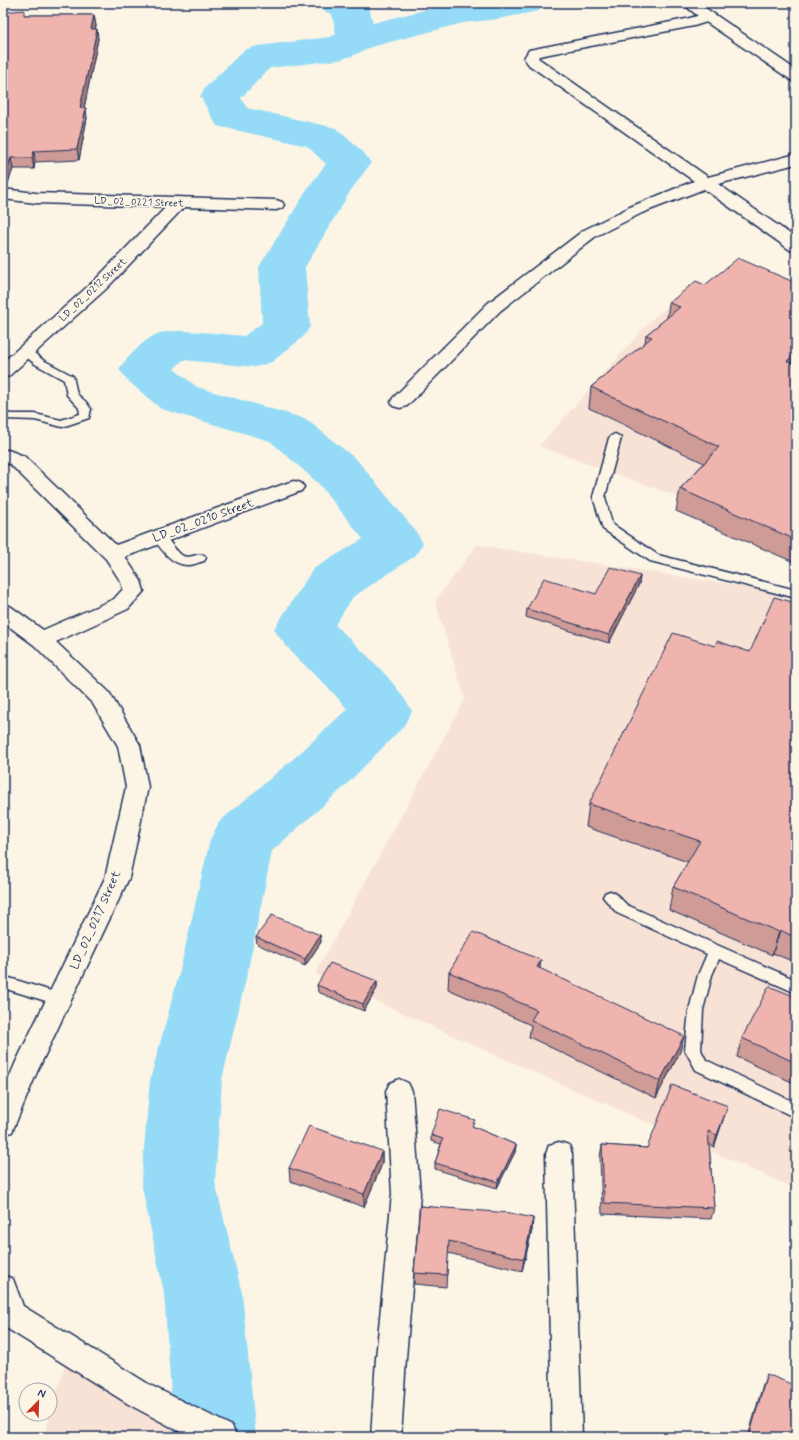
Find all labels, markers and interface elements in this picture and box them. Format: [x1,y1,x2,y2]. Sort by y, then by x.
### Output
street label: LD_02_0221 Street [94,194,184,211]
street label: LD_02_0212 Street [57,255,130,325]
street label: LD_02_0210 Street [151,495,256,547]
street label: LD_02_0217 Street [67,868,125,972]
north arrow [18,1382,58,1422]
text: N [35,1386,48,1402]

